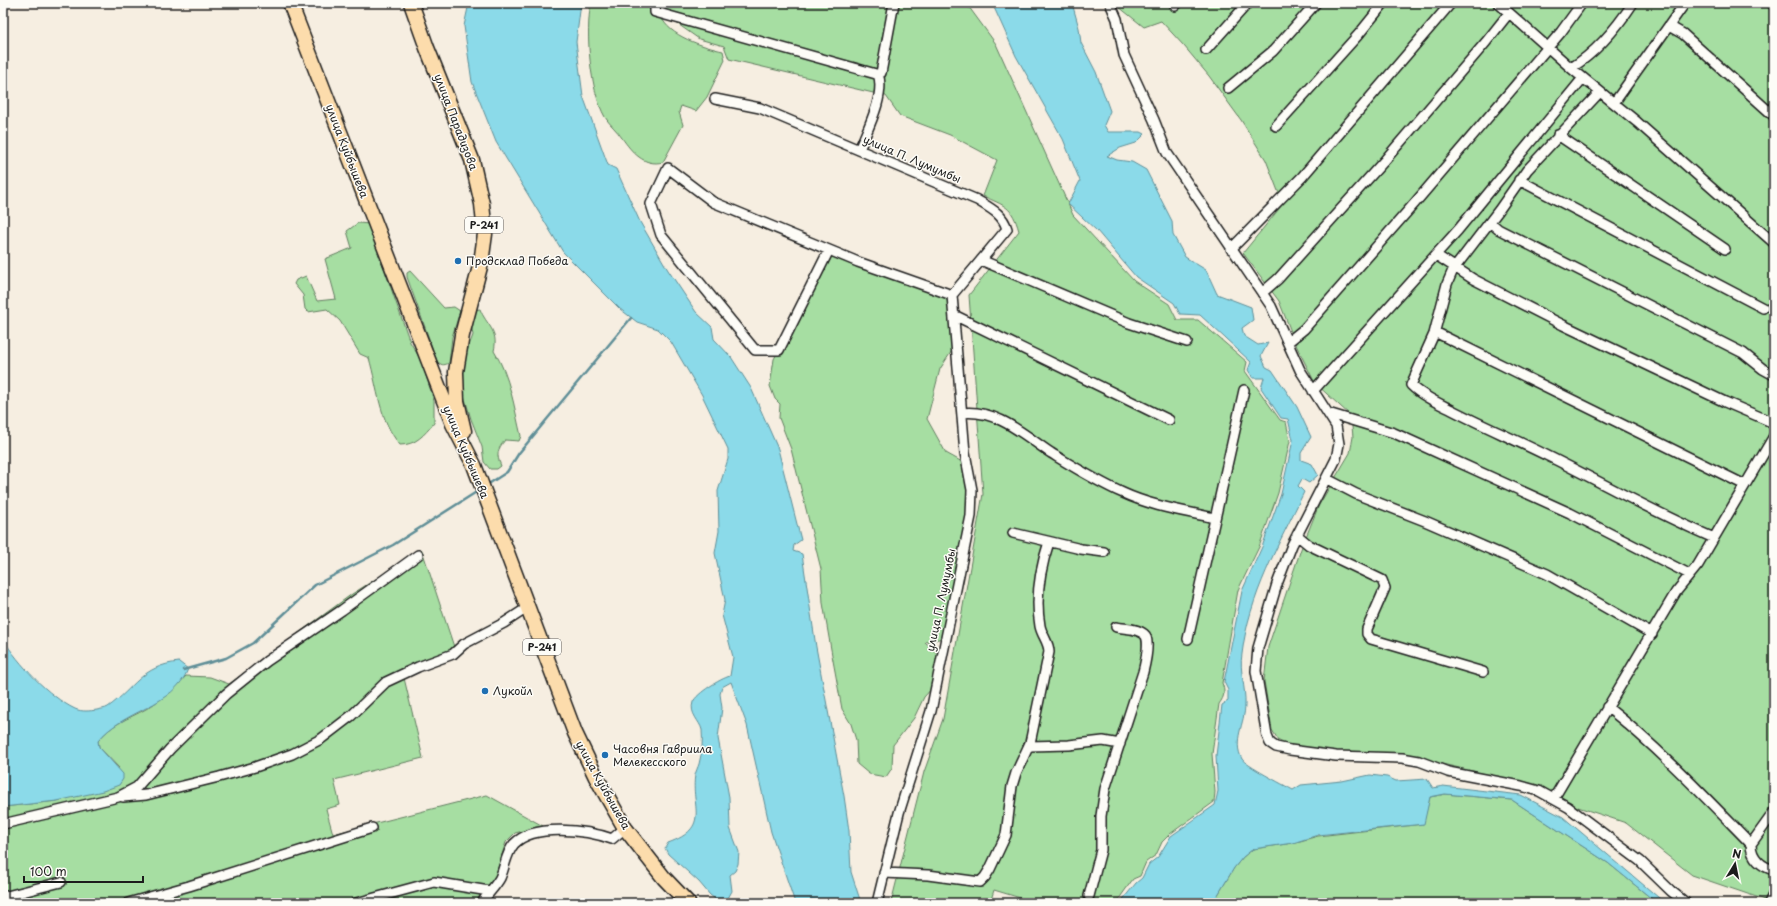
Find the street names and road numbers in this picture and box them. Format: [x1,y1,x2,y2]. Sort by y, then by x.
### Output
street label: улица Парадизова [430,71,483,173]
street label: улица Куйбышева [322,101,373,200]
street label: улица П. Лумумбы [861,130,964,187]
road number: Р-241 [465,217,503,233]
street label: улица Куйбышева [439,403,494,501]
street label: улица П. Лумумбы [921,547,960,653]
road number: Р-241 [523,639,561,655]
street label: улица Куйбышева [572,737,635,833]

